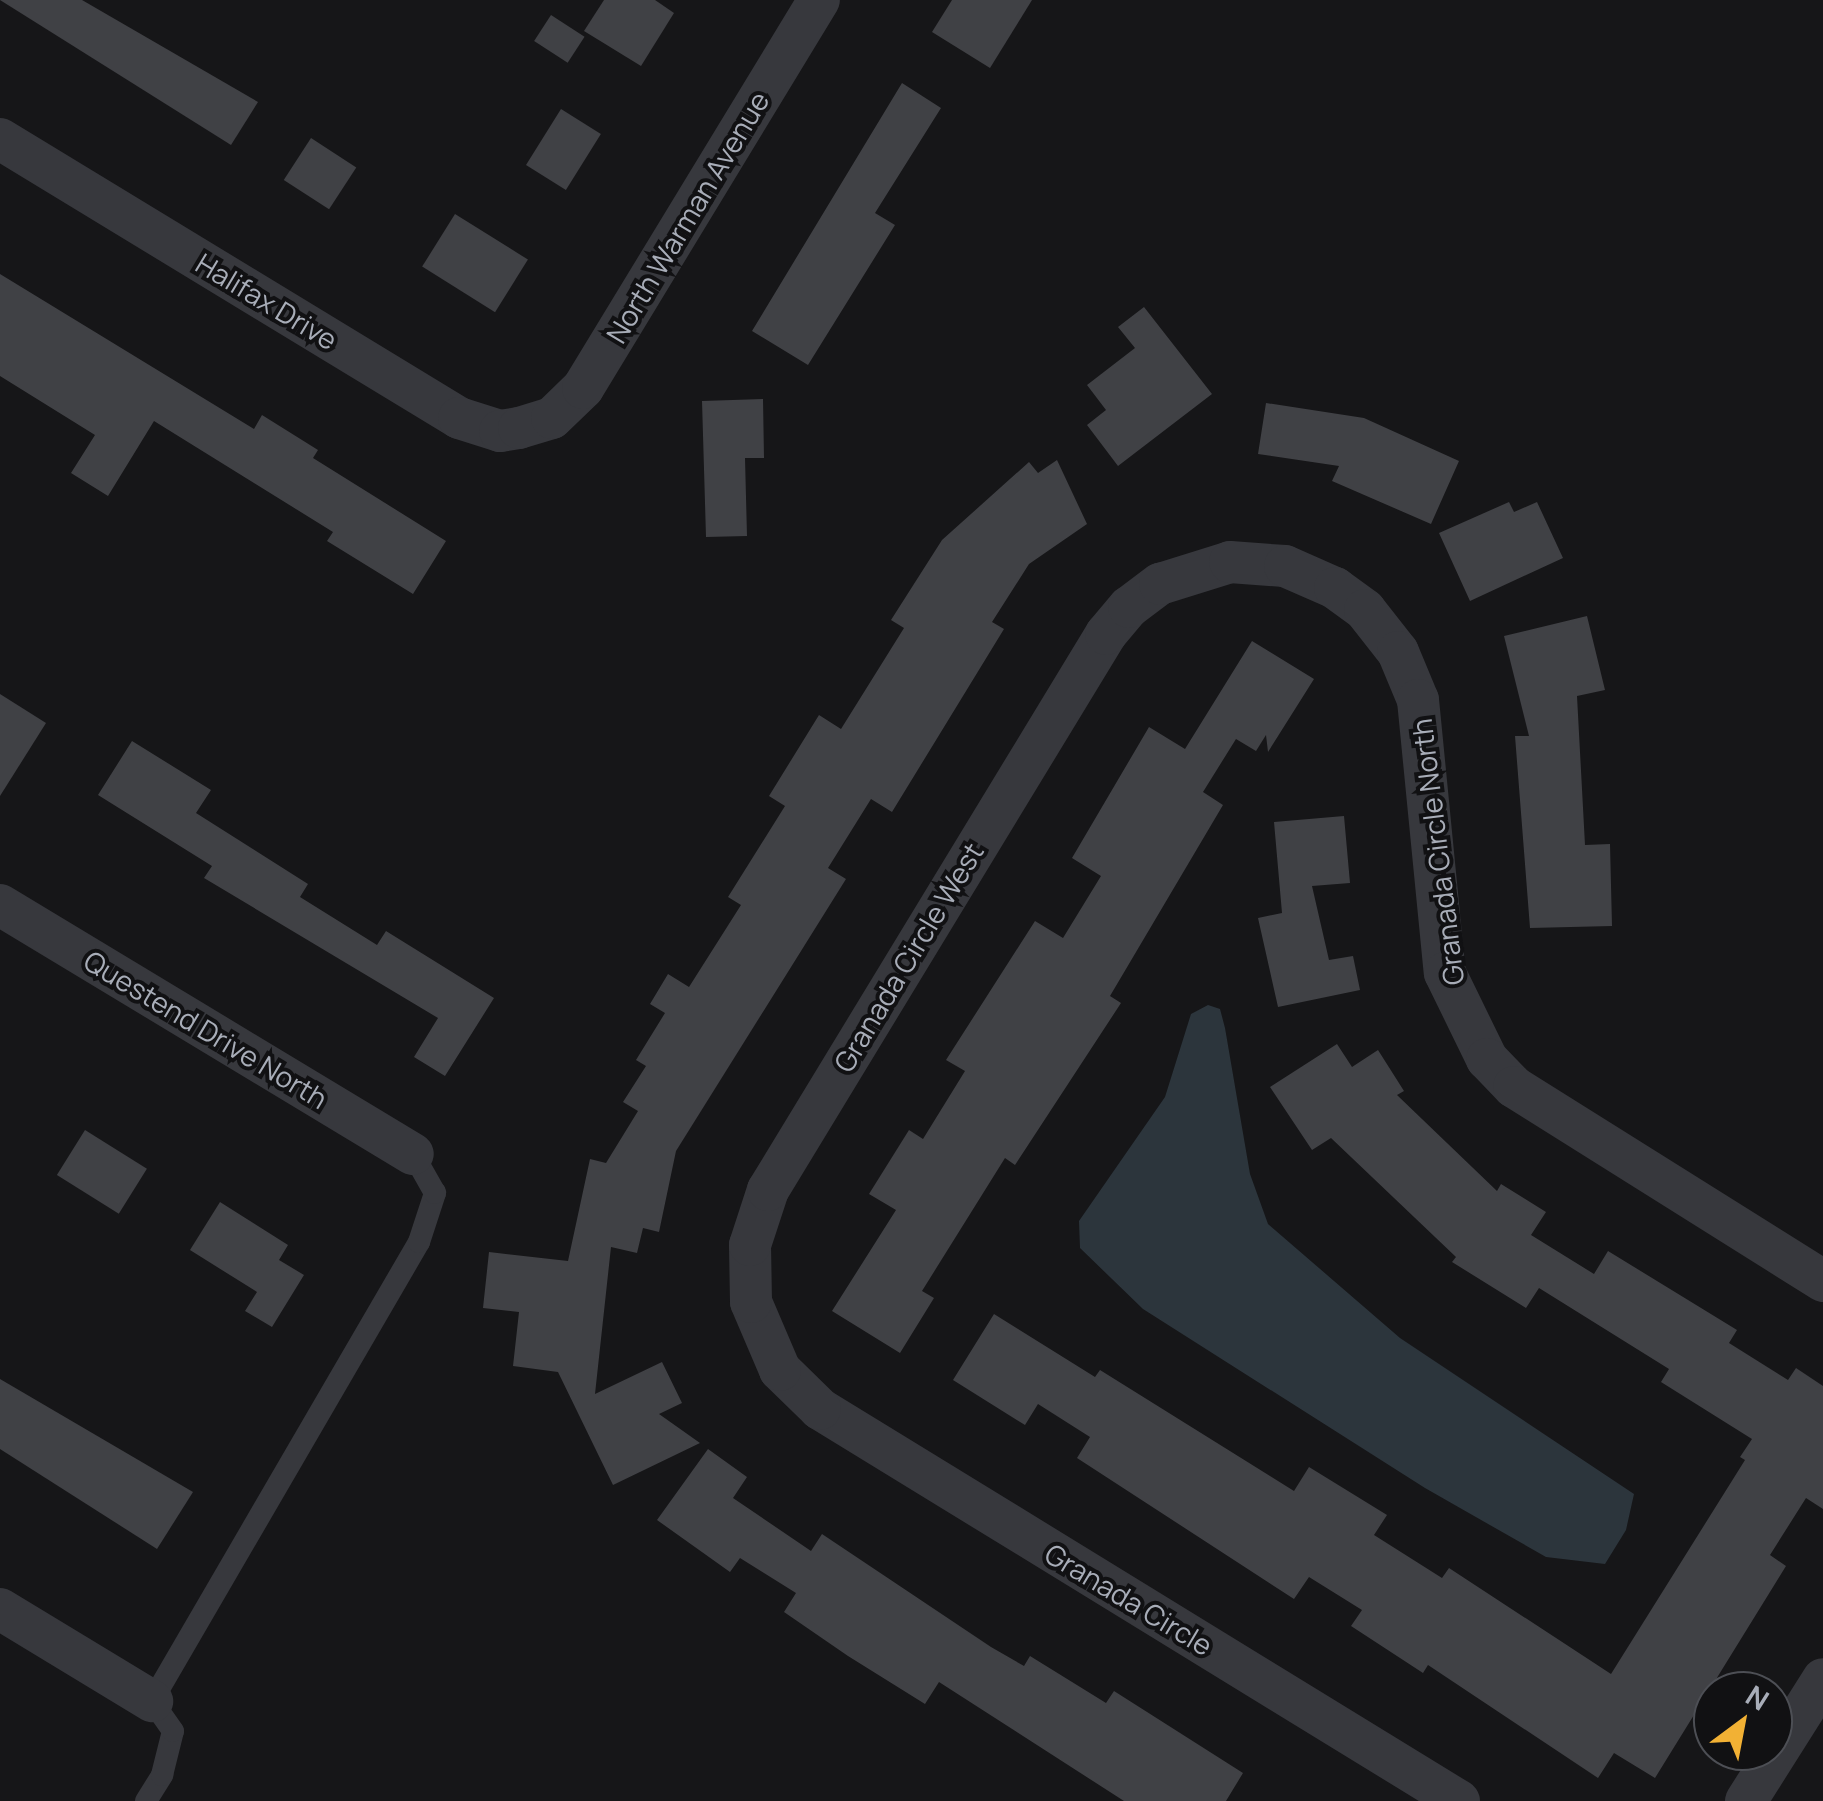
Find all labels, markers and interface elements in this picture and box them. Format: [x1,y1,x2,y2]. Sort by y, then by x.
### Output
street label: North Warman Avenue [599,85,775,349]
street label: Halifax Drive [190,246,344,356]
street label: Granada Circle North [1404,717,1470,987]
street label: Granada Circle West [826,836,990,1078]
street label: Questend Drive North [78,943,334,1115]
street label: Granada Circle [1039,1536,1219,1662]
north arrow [1693,1671,1793,1771]
text: N [1739,1676,1776,1719]

